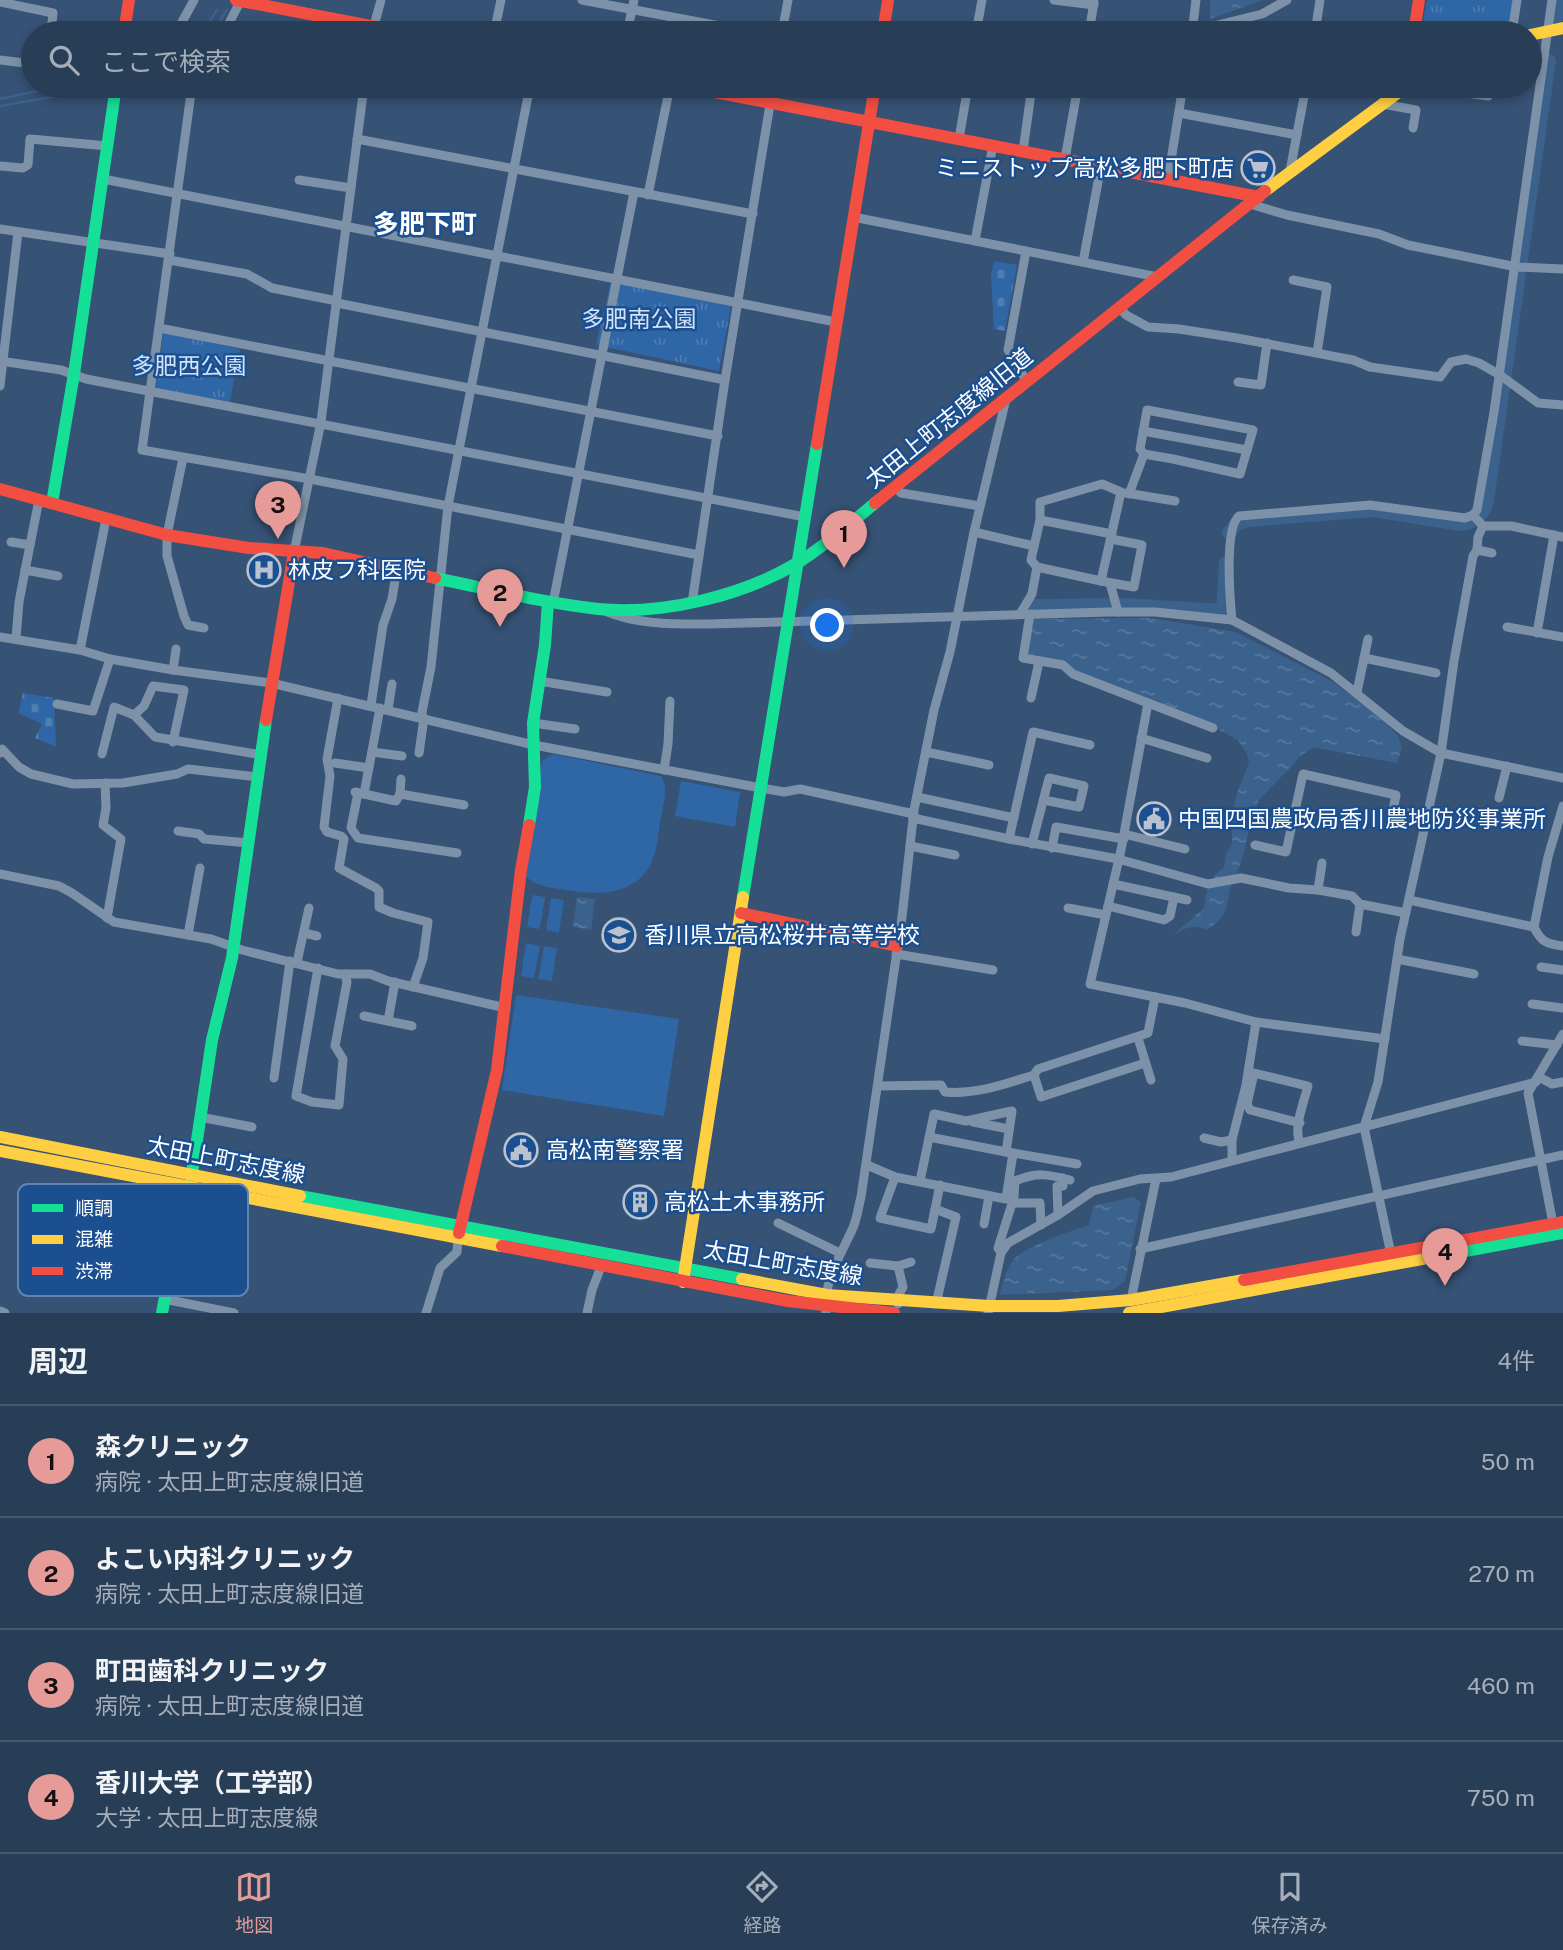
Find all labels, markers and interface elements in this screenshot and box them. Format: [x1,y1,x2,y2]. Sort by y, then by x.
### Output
search box [21,21,1542,98]
icon: search [45,41,83,79]
text: ここで検索 [101,46,231,77]
supermarket icon: ミニストップ高松多肥下町店 [1239,149,1277,187]
place label: ミニストップ高松多肥下町店 [935,154,1234,181]
district label: 多肥下町 [373,208,477,239]
park label: 多肥南公園 [582,305,697,332]
street label: 太田上町志度線旧道 [860,342,1038,493]
park label: 多肥西公園 [132,352,247,379]
pin: 3 [255,481,301,539]
pin: 1 [821,510,867,568]
hospital icon: 林皮フ科医院 [245,551,283,589]
place label: 林皮フ科医院 [288,556,426,583]
pin: 2 [477,569,523,627]
your location [810,608,844,642]
public building icon: 中国四国農政局香川農地防災事業所 [1135,800,1173,838]
place label: 中国四国農政局香川農地防災事業所 [1178,805,1546,832]
school or university icon: 香川県立高松桜井高等学校 [600,916,638,954]
place label: 香川県立高松桜井高等学校 [644,921,920,948]
street label: 太田上町志度線 [144,1131,308,1188]
public building icon: 高松南警察署 [502,1131,540,1169]
place label: 高松南警察署 [546,1136,684,1163]
building icon: 高松土木事務所 [621,1183,659,1221]
legend [18,1184,248,1296]
place label: 高松土木事務所 [664,1188,825,1215]
text: 順調 [75,1197,113,1219]
text: 混雑 [75,1228,113,1250]
pin: 4 [1422,1228,1468,1286]
street label: 太田上町志度線 [701,1235,865,1290]
text: 渋滞 [75,1260,113,1282]
text: 周辺 [28,1343,88,1379]
text: 4件 [1498,1347,1535,1374]
text: 森クリニック [95,1431,251,1462]
text: 1 [46,1448,56,1475]
text: 50 m [1481,1448,1535,1475]
text: 病院 · 太田上町志度線旧道 [95,1468,364,1495]
text: よこい内科クリニック [95,1543,355,1574]
text: 2 [44,1560,58,1587]
text: 270 m [1468,1560,1535,1587]
text: 病院 · 太田上町志度線旧道 [95,1580,364,1607]
text: 町田歯科クリニック [95,1655,329,1686]
text: 3 [43,1672,59,1699]
text: 460 m [1467,1672,1535,1699]
text: 病院 · 太田上町志度線旧道 [95,1692,364,1719]
text: 香川大学（工学部） [95,1767,329,1798]
text: 4 [43,1784,59,1811]
text: 750 m [1467,1784,1535,1811]
text: 大学 · 太田上町志度線 [95,1804,318,1831]
tab: 地図 [235,1868,273,1937]
tab: 経路 [743,1868,782,1937]
tab: 保存済み [1252,1868,1328,1937]

